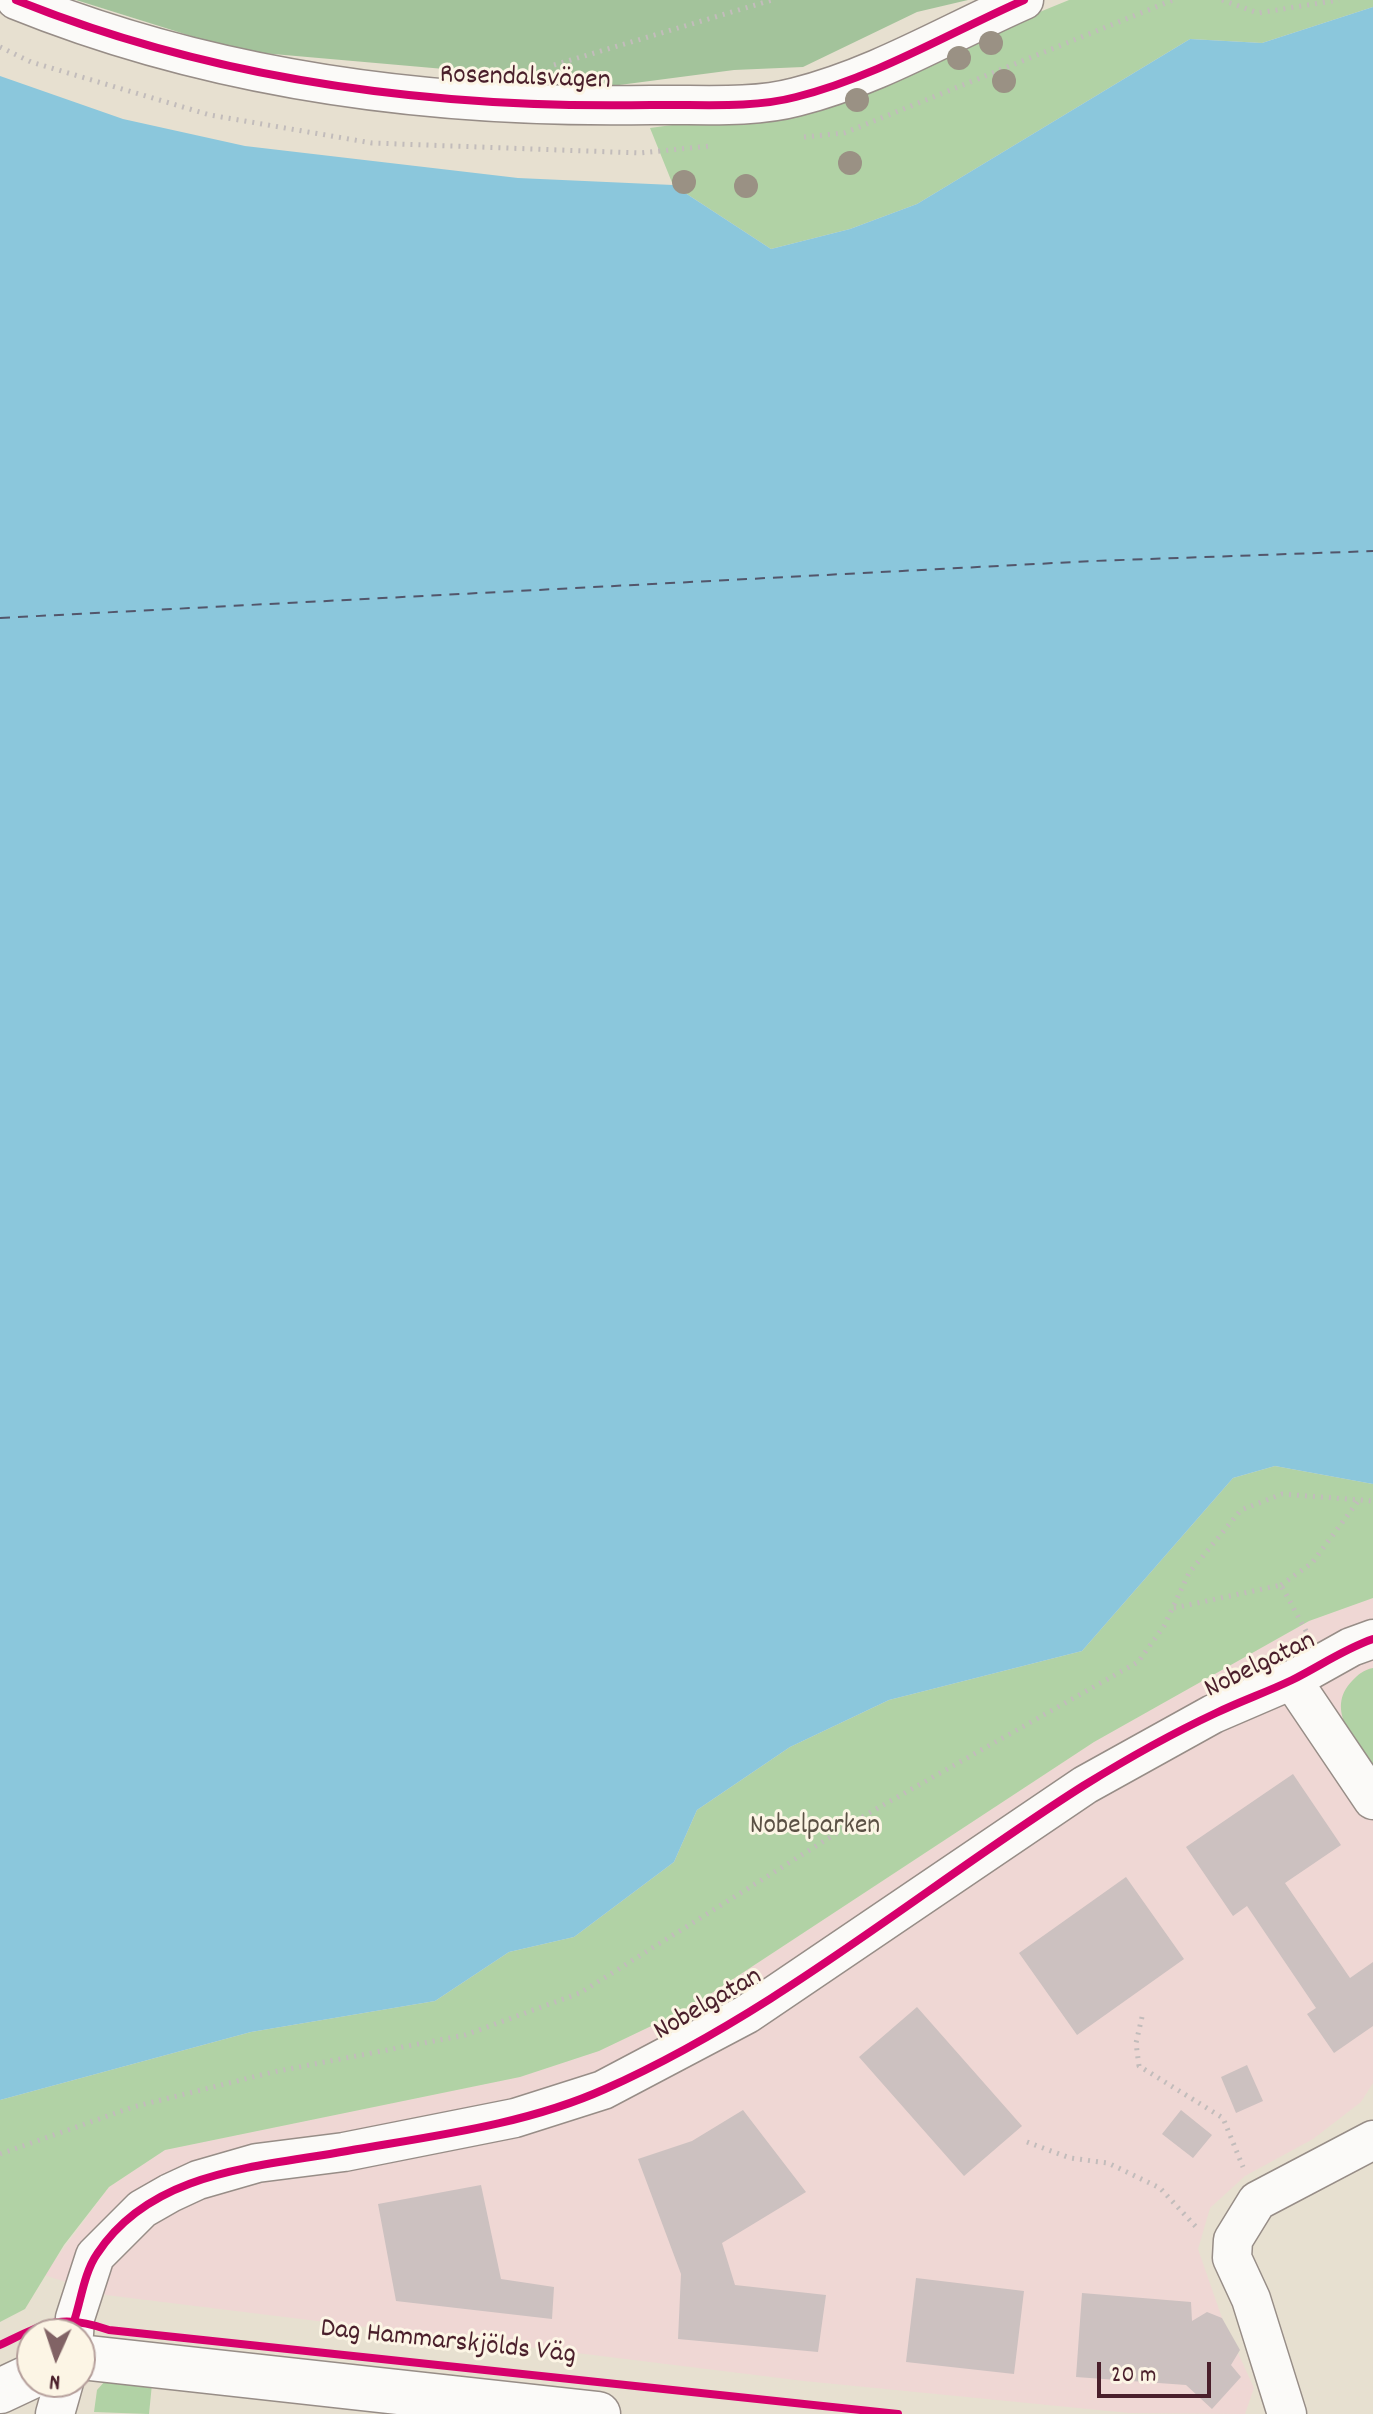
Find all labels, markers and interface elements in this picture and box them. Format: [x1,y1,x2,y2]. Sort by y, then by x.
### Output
street label: Rosendalsvägen [439,60,611,100]
street label: Nobelgatan [1200,1626,1322,1708]
park label: Nobelparken [750,1811,880,1845]
street label: Nobelgatan [649,1962,769,2050]
street label: Dag Hammarskjölds Väg [319,2314,577,2374]
north arrow [16,2318,96,2398]
scale bar [1101,2346,1215,2396]
text: 20 m [1111,2359,1157,2393]
text: N [49,2365,61,2396]

